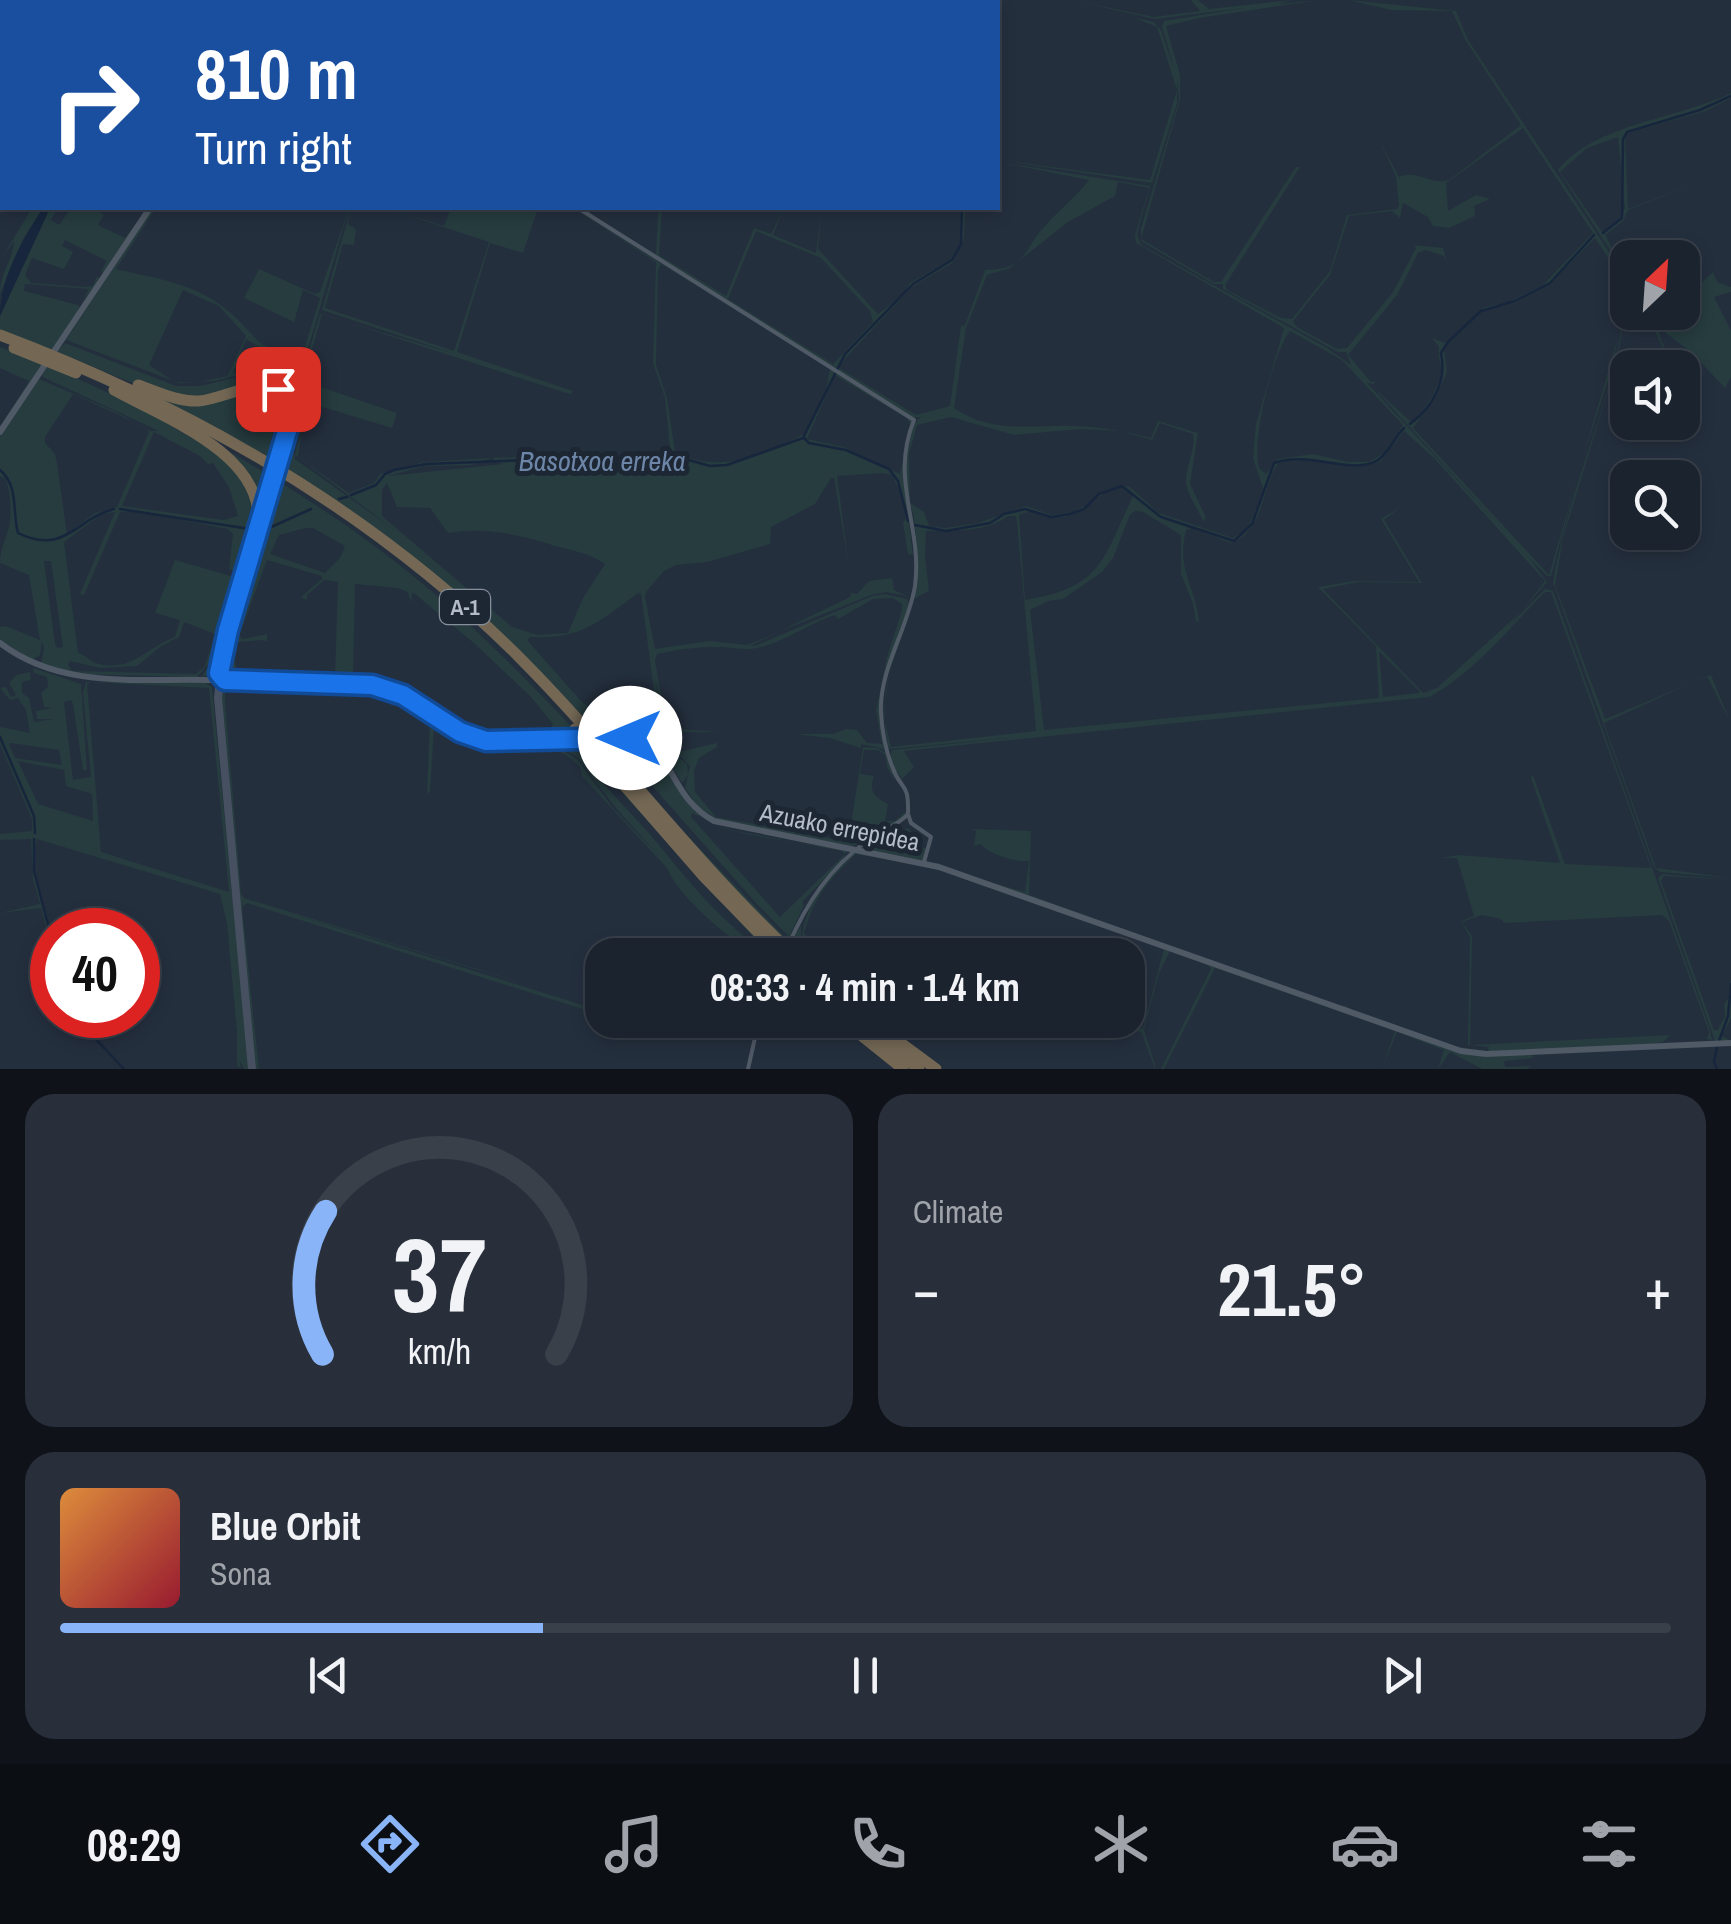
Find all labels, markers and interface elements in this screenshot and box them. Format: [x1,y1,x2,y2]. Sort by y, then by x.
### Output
text: 810 m [195,27,358,121]
icon: right [30,40,160,170]
text: Turn right [195,117,352,178]
north arrow [1610,240,1700,330]
map controls [1610,240,1700,550]
pin [236,347,321,432]
button: sound [1610,350,1700,440]
icon: arrive [251,362,306,417]
water label: Basotxoa erreka [518,442,686,480]
button: search [1610,460,1700,550]
road number: A-1 [440,590,490,624]
position arrow [578,686,682,790]
street label: Azuako errepidea [756,795,923,859]
speed limit sign: 40 [30,908,160,1038]
text: 08:33 · 4 min · 1.4 km [710,962,1020,1013]
text: Climate [913,1190,1003,1233]
text: 37 [392,1204,486,1344]
text: 21.5° [1217,1238,1367,1339]
text: − [913,1252,939,1326]
text: + [1645,1252,1671,1326]
text: km/h [407,1327,471,1375]
text: Blue Orbit [210,1501,361,1552]
text: Sona [210,1552,271,1595]
icon: previous [301,1648,356,1703]
icon: pause [838,1648,893,1703]
icon: next [1375,1648,1430,1703]
icon: directions [355,1809,425,1879]
icon: music [599,1809,669,1879]
icon: phone [843,1809,913,1879]
icon: climate [1086,1809,1156,1879]
icon: car [1330,1809,1400,1879]
icon: filters [1574,1809,1644,1879]
text: 08:29 [87,1814,181,1875]

